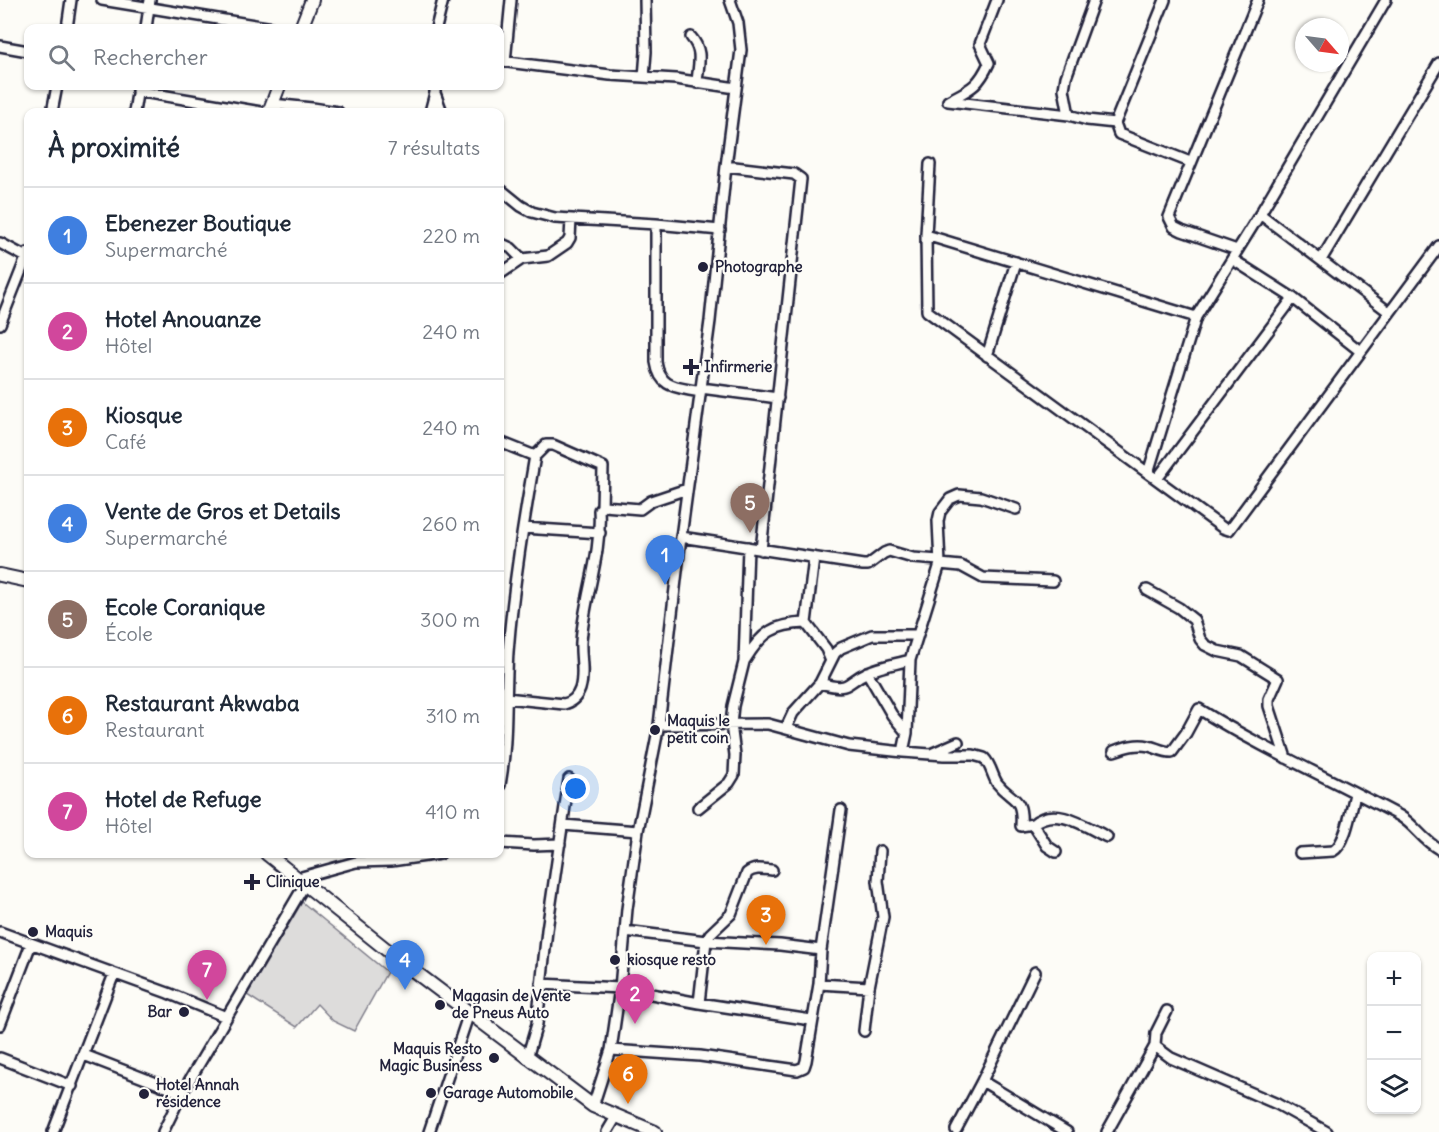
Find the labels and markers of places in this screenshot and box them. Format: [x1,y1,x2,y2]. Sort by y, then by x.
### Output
place label: Photographe [715,257,803,277]
marker: Photographe [696,260,710,274]
place label: Infirmerie [704,357,772,376]
marker: Infirmerie [682,358,700,376]
pin: 5 [730,484,770,533]
pin: 1 [646,536,684,585]
place label: Maquis le petit coin [667,711,730,748]
marker: Maquis le petit coin [648,723,662,737]
place label: Clinique [266,872,320,892]
marker: Clinique [243,873,261,891]
pin: 3 [746,896,786,945]
place label: Maquis [45,922,93,942]
marker: Maquis [26,925,40,939]
pin: 4 [386,940,424,990]
pin: 7 [188,950,226,1000]
place label: kiosque resto [627,950,717,970]
marker: kiosque resto [608,953,622,967]
pin: 2 [616,974,654,1024]
place label: Magasin de Vente de Pneus Auto [452,986,571,1022]
marker: Magasin de Vente de Pneus Auto [433,998,447,1012]
place label: Bar [147,1002,173,1021]
marker: Bar [177,1005,191,1019]
place label: Maquis Resto Magic Business [379,1039,483,1076]
marker: Maquis Resto Magic Business [487,1051,501,1065]
pin: 6 [608,1054,648,1104]
place label: Hotel Annah résidence [156,1075,240,1111]
place label: Garage Automobile [443,1083,573,1103]
marker: Garage Automobile [424,1086,438,1100]
marker: Hotel Annah résidence [137,1087,151,1101]

